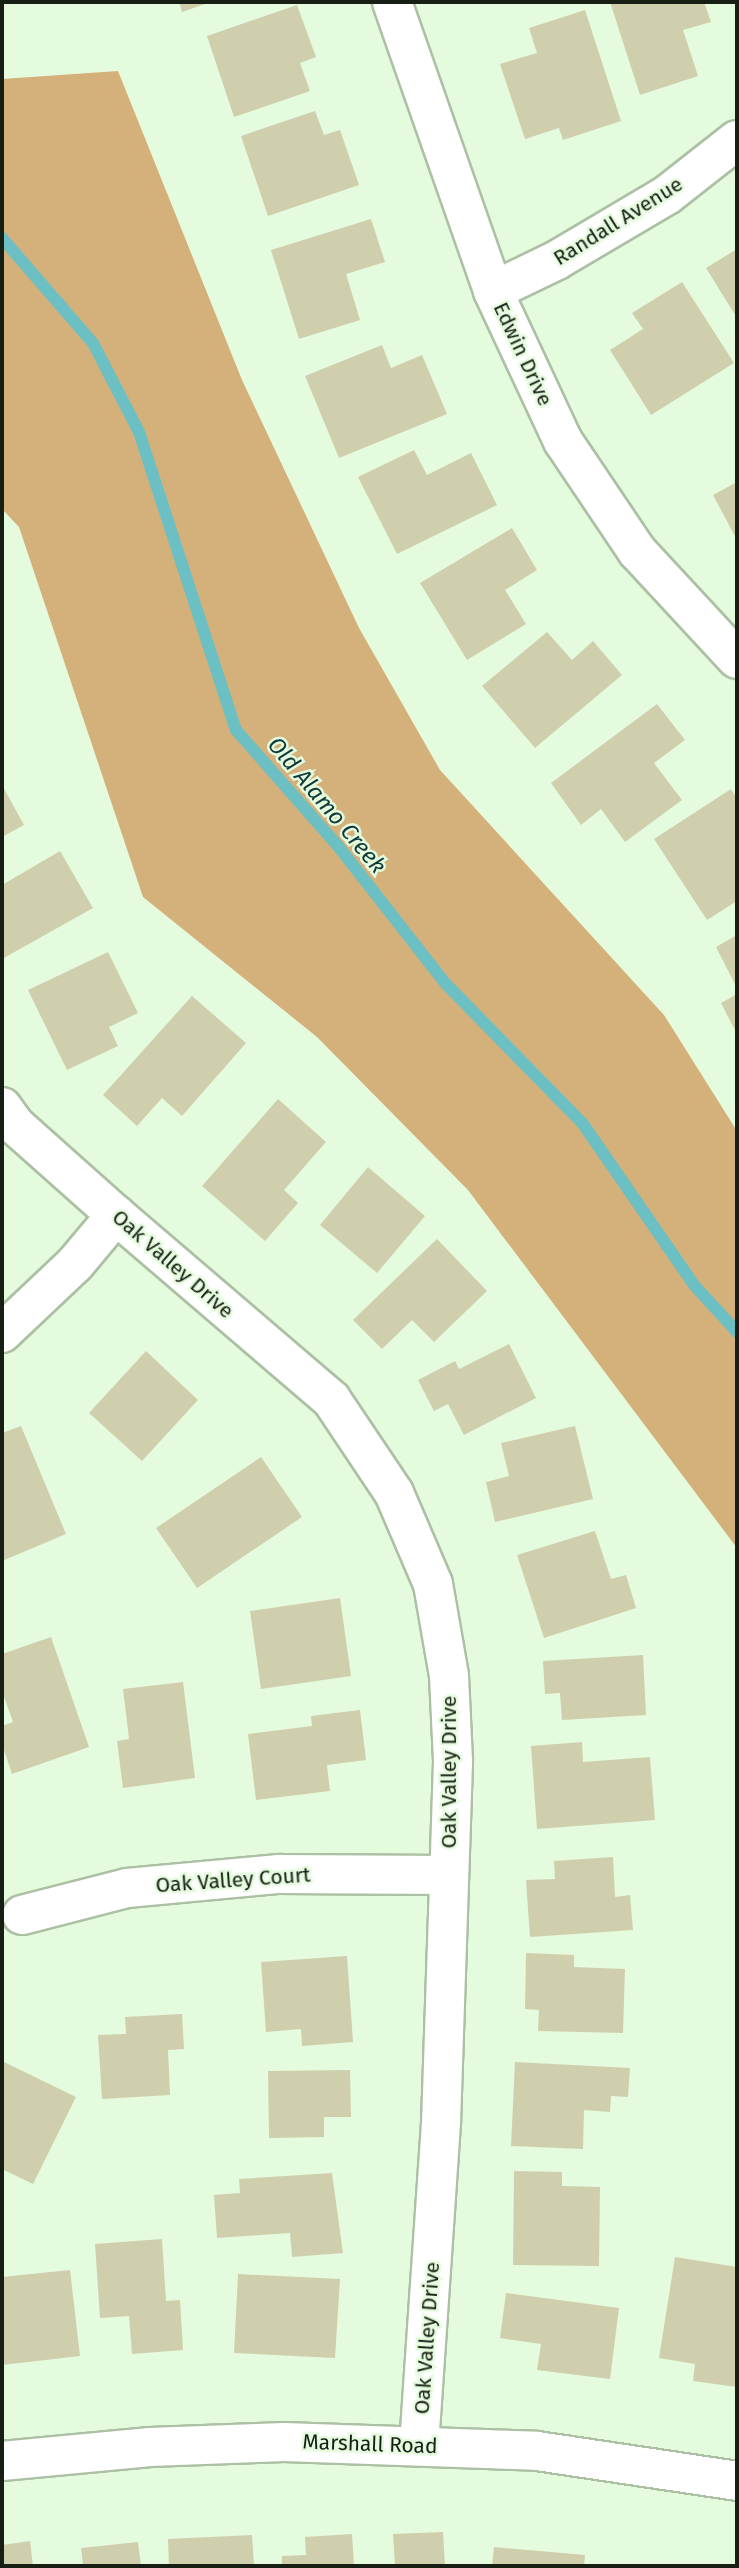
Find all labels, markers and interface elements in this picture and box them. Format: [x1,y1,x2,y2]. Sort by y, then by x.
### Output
street label: Randall Avenue [549,171,687,271]
street label: Edwin Drive [488,298,558,410]
water label: Old Alamo Creek [262,731,392,879]
street label: Oak Valley Drive [107,1204,239,1324]
street label: Oak Valley Drive [436,1696,462,1848]
street label: Oak Valley Court [155,1862,311,1898]
street label: Oak Valley Drive [409,2261,445,2415]
street label: Marshall Road [302,2429,438,2459]

